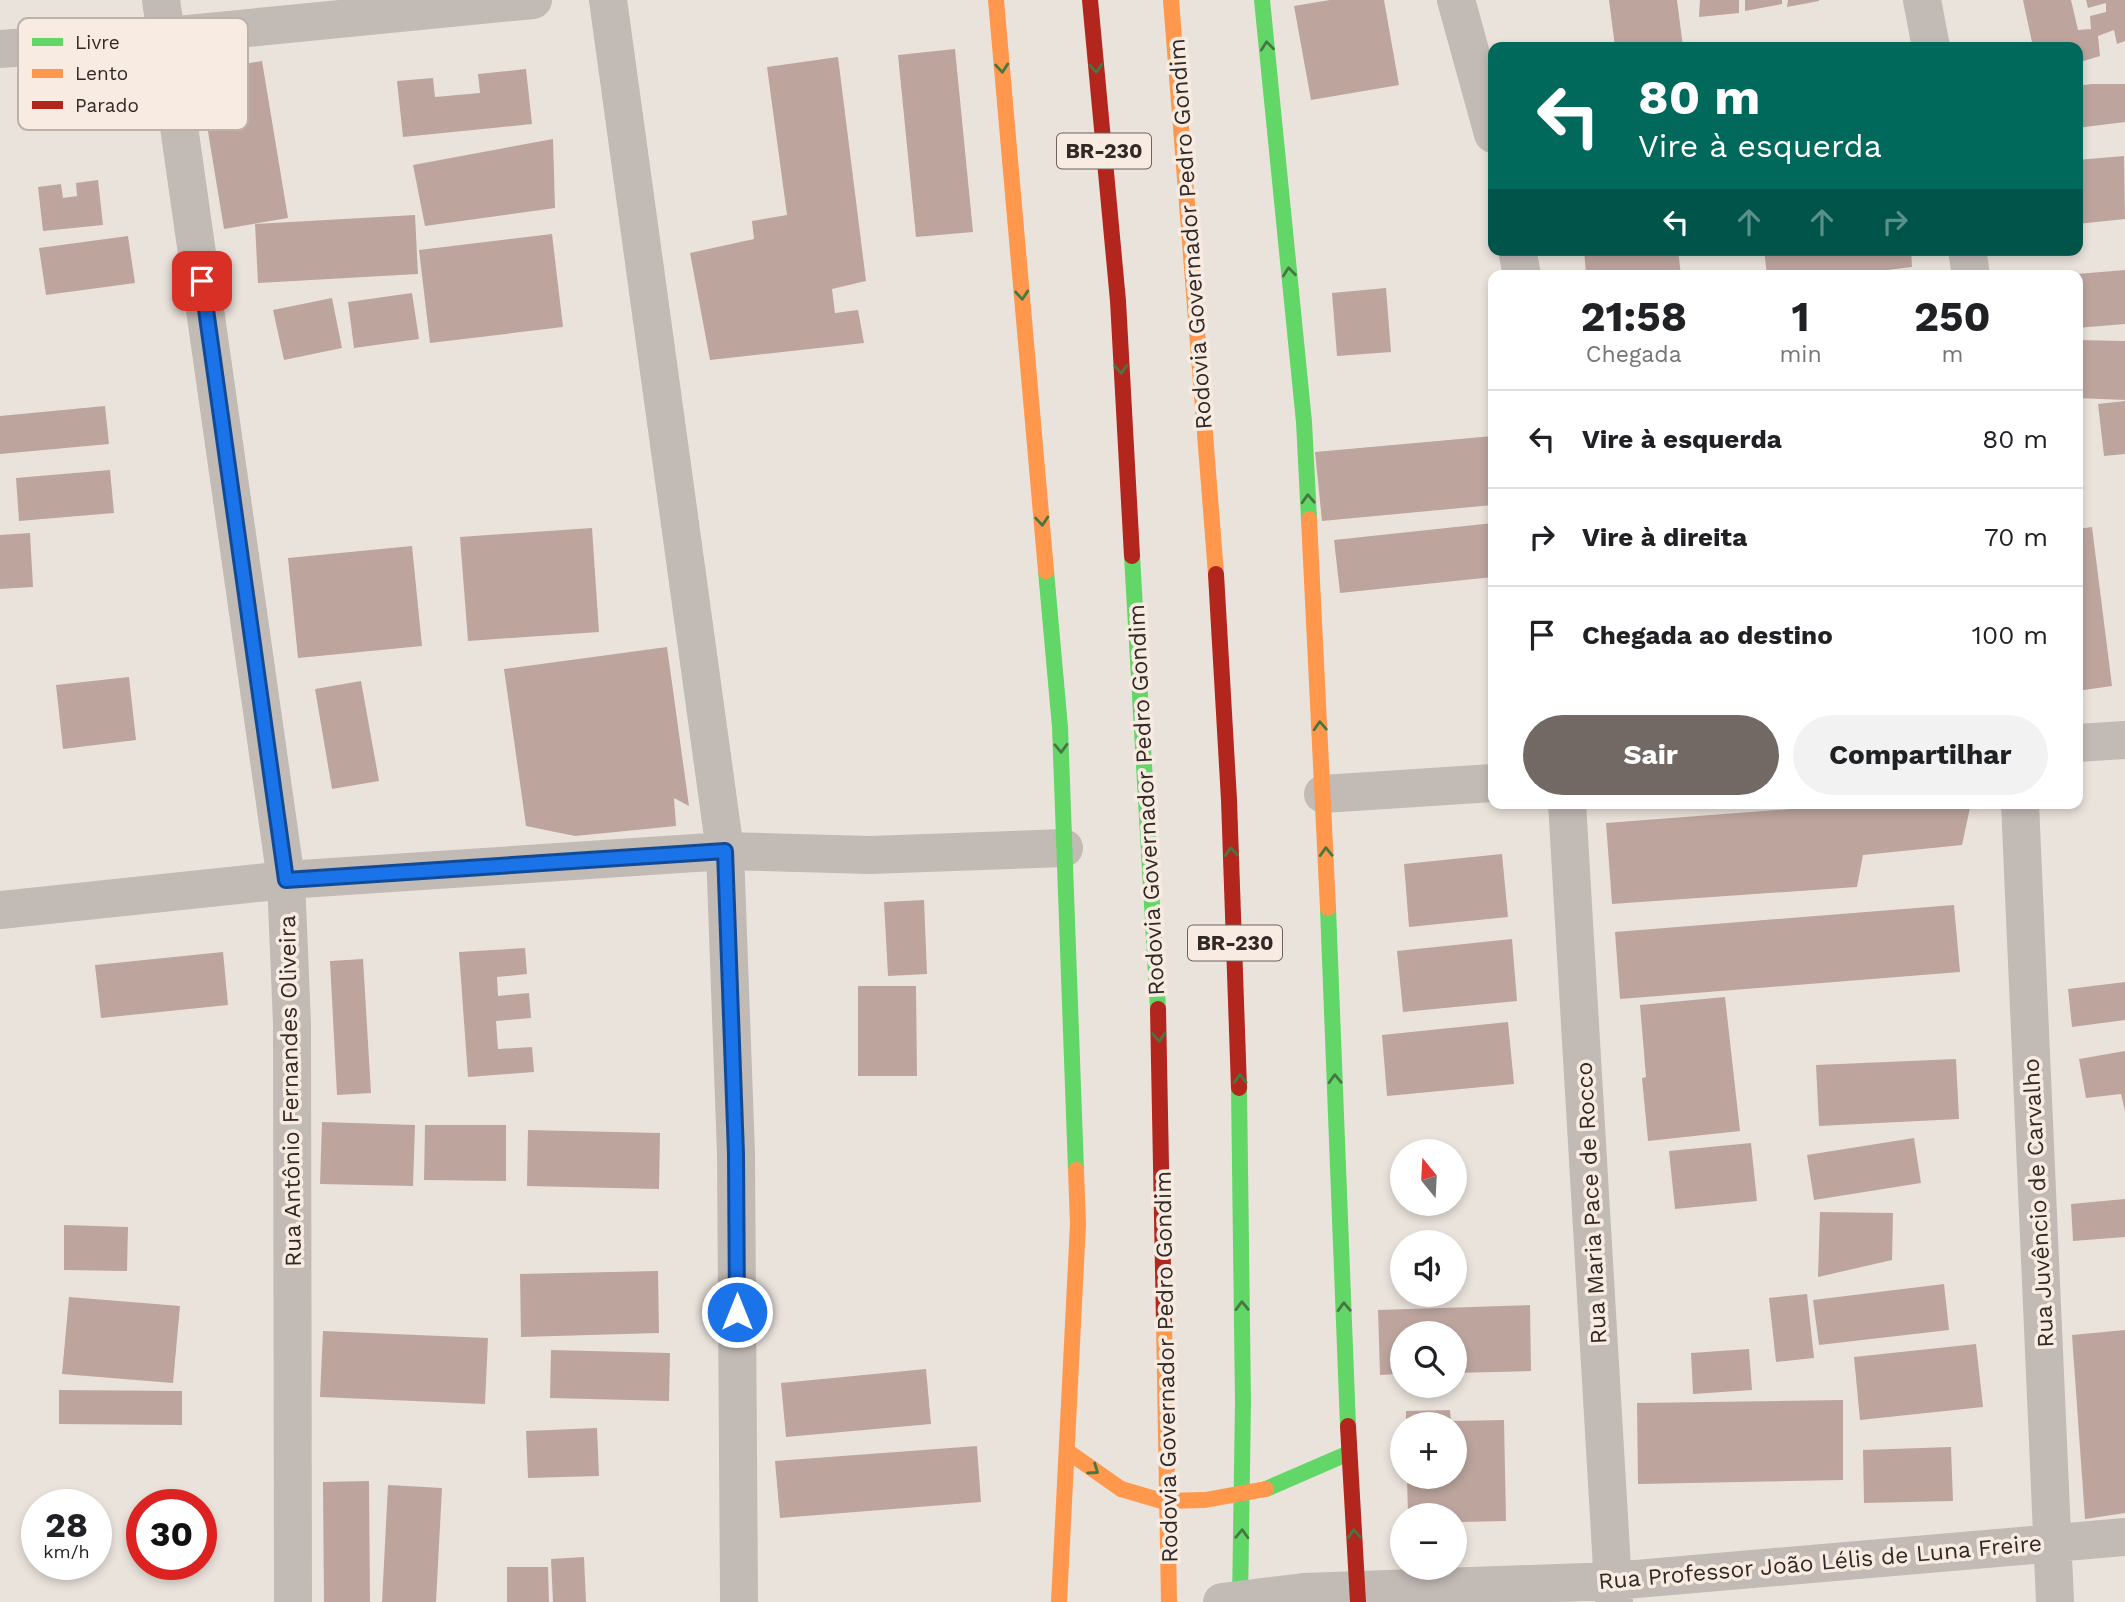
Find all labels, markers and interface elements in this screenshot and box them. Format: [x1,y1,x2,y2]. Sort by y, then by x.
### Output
legend [18,18,248,130]
text: Livre [75,31,120,54]
street label: Rodovia Governador Pedro Gondim [1163,38,1218,430]
one-way arrow [1260,40,1275,51]
text: Lento [75,62,128,85]
one-way arrow [994,63,1009,74]
one-way arrow [1088,63,1103,74]
text: 80 m [1638,68,1760,126]
icon: left [1523,70,1614,161]
text: Parado [75,94,139,117]
text: Vire à esquerda [1638,127,1882,165]
road number: BR-230 [1057,134,1151,168]
icon: left [1657,203,1695,241]
icon: ahead [1730,203,1768,241]
icon: ahead [1803,203,1841,241]
icon: right [1876,203,1914,241]
pin [172,251,232,311]
icon: arrive [183,262,221,300]
one-way arrow [1282,266,1297,277]
one-way arrow [1014,289,1029,300]
text: 21:58 [1580,292,1687,341]
text: 1 [1791,292,1810,341]
text: 250 [1914,292,1991,341]
text: Chegada [1586,341,1682,368]
text: min [1779,341,1822,368]
text: m [1941,341,1963,368]
one-way arrow [1114,364,1129,375]
icon: left [1523,420,1561,458]
text: Vire à esquerda [1582,424,1782,454]
text: 80 m [1982,424,2048,454]
one-way arrow [1300,493,1315,504]
one-way arrow [1034,516,1049,527]
icon: right [1523,518,1561,556]
text: Vire à direita [1582,522,1747,552]
text: 70 m [1984,522,2048,552]
street label: Rodovia Governador Pedro Gondim [1123,604,1170,996]
icon: arrive [1523,616,1561,654]
text: Chegada ao destino [1582,620,1833,650]
text: 100 m [1972,620,2048,650]
button: Sair [1523,715,1779,795]
button: Compartilhar [1793,715,2048,795]
one-way arrow [1312,720,1327,731]
one-way arrow [1053,743,1068,754]
one-way arrow [1223,846,1238,857]
one-way arrow [1318,846,1333,857]
street label: Rua Antônio Fernandes Oliveira [274,915,307,1267]
road number: BR-230 [1188,926,1282,960]
one-way arrow [1152,1032,1167,1043]
street label: Rua Juvêncio de Carvalho [2017,1058,2060,1348]
street label: Rua Maria Pace de Rocco [1571,1061,1612,1345]
one-way arrow [1232,1073,1248,1084]
one-way arrow [1328,1074,1343,1085]
north arrow [1390,1139,1466,1216]
map controls [1390,1139,1467,1580]
street label: Rodovia Governador Pedro Gondim [1150,1171,1183,1563]
button: sound [1390,1230,1467,1307]
position arrow [700,1275,774,1349]
one-way arrow [1234,1301,1250,1311]
one-way arrow [1336,1301,1351,1312]
button: search [1390,1321,1467,1398]
button: + [1390,1412,1467,1489]
one-way arrow [1086,1462,1099,1474]
speed limit sign: 30 [126,1489,217,1580]
button: − [1390,1503,1467,1580]
text: 28 [45,1504,88,1546]
one-way arrow [1235,1528,1250,1539]
one-way arrow [1347,1528,1362,1539]
street label: Rua Professor João Lélis de Luna Freire [1597,1530,2043,1595]
text: km/h [43,1541,90,1562]

